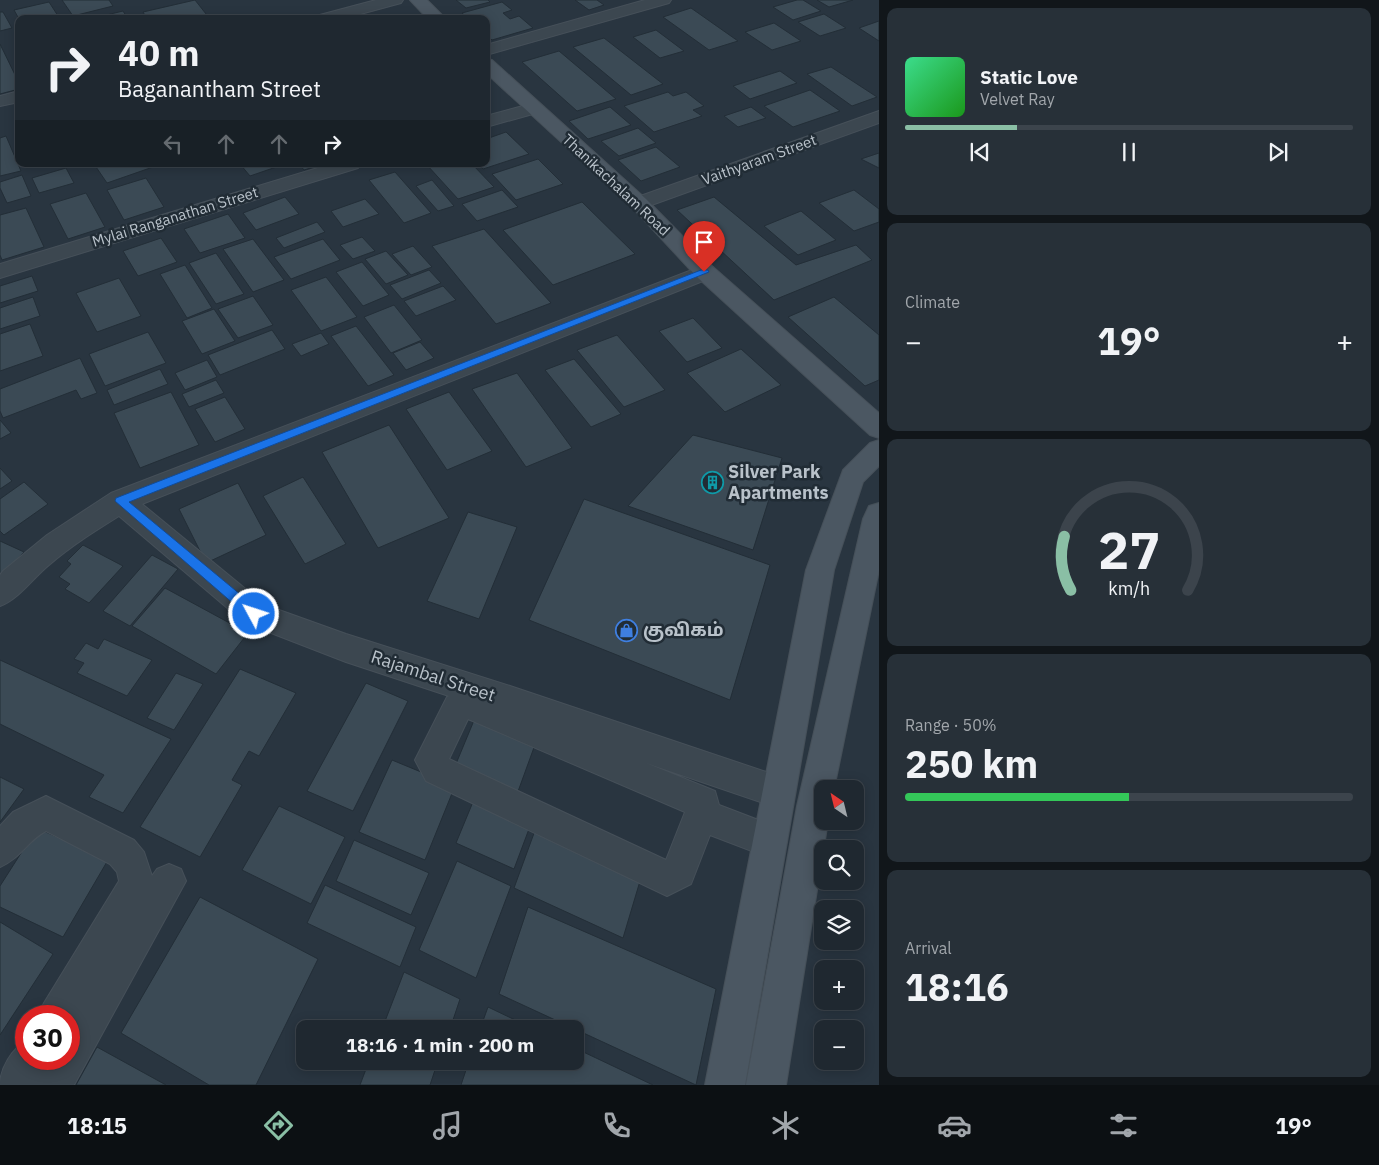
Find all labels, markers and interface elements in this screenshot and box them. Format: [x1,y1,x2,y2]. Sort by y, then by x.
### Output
text: 40 m [118,30,200,76]
icon: right [35,35,100,100]
text: Static Love [980,65,1078,89]
text: Baganantham Street [118,74,321,103]
text: Velvet Ray [980,89,1055,109]
icon: left [159,130,187,158]
icon: ahead [212,130,240,158]
icon: ahead [265,130,293,158]
icon: right [318,130,346,158]
street label: Thanikachalam Road [558,130,674,239]
street label: Vaithyaram Street [699,130,819,189]
icon: previous [966,138,994,166]
icon: pause [1115,138,1143,166]
icon: next [1264,138,1292,166]
street label: Mylai Ranganathan Street [90,182,260,251]
pin [683,221,725,272]
icon: arrive [690,228,718,256]
text: Climate [905,292,960,312]
text: 19° [1097,316,1161,365]
text: − [905,323,922,360]
text: + [1336,323,1353,360]
place label: Silver Park Apartments [728,460,829,504]
building icon: Silver Park Apartments [700,470,724,494]
text: 27 [1098,516,1160,583]
text: km/h [1108,577,1150,600]
position arrow [227,587,279,639]
shop icon: குவிகம் [615,618,639,642]
place label: குவிகம் [643,618,724,642]
street label: Rajambal Street [368,645,498,706]
text: Range · 50% [905,715,997,735]
text: 250 km [905,739,1038,788]
north arrow [814,780,864,830]
map controls [814,780,864,1070]
button: search [814,840,864,890]
button: layers [814,900,864,950]
text: Arrival [905,938,952,958]
button: + [814,960,864,1010]
text: 18:16 [905,962,1009,1011]
speed limit sign: 30 [15,1005,80,1070]
button: − [814,1020,864,1070]
text: 18:16 · 1 min · 200 m [346,1033,534,1057]
icon: directions [261,1108,296,1143]
icon: music [430,1108,465,1143]
icon: phone [599,1108,634,1143]
icon: climate [768,1108,803,1143]
icon: car [937,1108,972,1143]
icon: filters [1106,1108,1141,1143]
text: 18:15 [67,1111,127,1140]
text: 19° [1275,1111,1312,1140]

